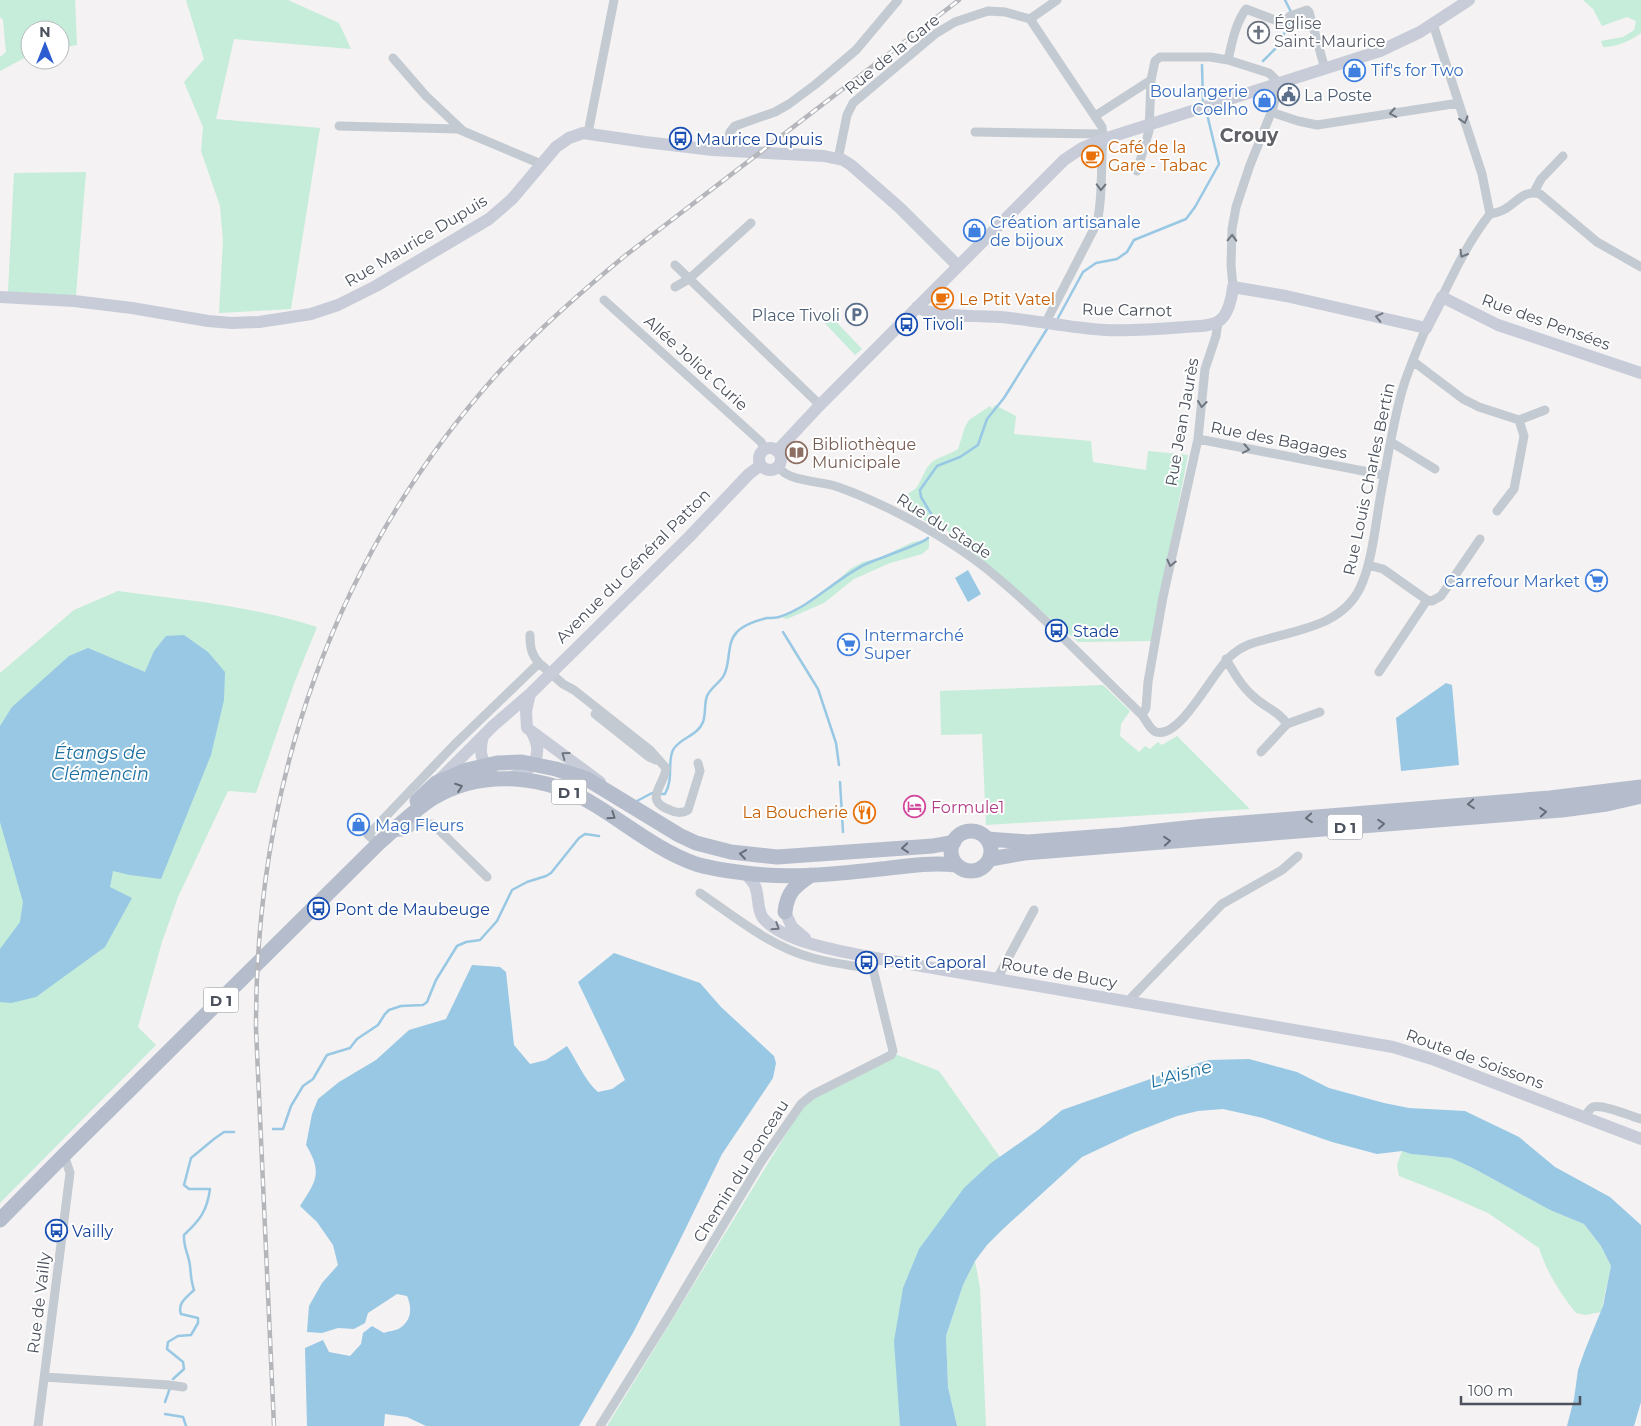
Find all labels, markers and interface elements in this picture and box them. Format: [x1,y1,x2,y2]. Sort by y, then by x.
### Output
street label: Rue de la Gare [841,10,943,98]
place label: Église Saint-Maurice [1274,14,1385,51]
north arrow [20,20,70,70]
church icon: Église Saint-Maurice [1246,20,1270,44]
text: N [39,23,51,41]
shop icon: Tif's for Two [1343,58,1367,82]
place label: Tif's for Two [1371,61,1464,80]
place label: Boulangerie Coelho [1150,82,1248,119]
public building icon: La Poste [1276,83,1300,107]
place label: La Poste [1304,86,1372,105]
shop icon: Boulangerie Coelho [1252,88,1276,112]
one-way arrow [1389,108,1398,118]
one-way arrow [1459,116,1469,124]
district label: Crouy [1220,124,1279,147]
bus stop icon: Maurice Dupuis [668,127,692,151]
place label: Maurice Dupuis [696,130,823,149]
place label: Café de la Gare - Tabac [1108,138,1208,175]
cafe icon: Café de la Gare - Tabac [1080,144,1104,168]
one-way arrow [1096,184,1106,192]
street label: Rue Maurice Dupuis [341,191,491,291]
place label: Création artisanale de bijoux [990,213,1141,250]
shop icon: Création artisanale de bijoux [962,219,986,243]
one-way arrow [1227,234,1237,242]
one-way arrow [1460,249,1470,258]
cafe icon: Le Ptit Vatel [931,287,955,311]
place label: Le Ptit Vatel [959,290,1055,309]
street label: Rue des Pensées [1479,290,1613,354]
street label: Rue Carnot [1082,300,1173,320]
parking icon: Place Tivoli [844,303,868,327]
place label: Place Tivoli [751,306,840,325]
street label: Allée Joliot Curie [640,311,752,415]
bus stop icon: Tivoli [895,312,919,336]
one-way arrow [1374,312,1383,323]
place label: Tivoli [923,315,964,334]
street label: Rue Jean Jaurès [1161,356,1203,488]
street label: Rue Louis Charles Bertin [1339,381,1399,577]
one-way arrow [1197,400,1208,408]
street label: Rue des Bagages [1209,417,1349,463]
place label: Bibliothèque Municipale [812,435,916,472]
library icon: Bibliothèque Municipale [784,441,808,465]
one-way arrow [1242,443,1251,453]
street label: Avenue du Général Patton [552,485,714,647]
street label: Rue du Stade [893,489,995,563]
one-way arrow [1166,559,1177,568]
supermarket icon: Carrefour Market [1584,569,1608,593]
place label: Carrefour Market [1444,572,1581,591]
bus stop icon: Stade [1045,619,1069,643]
place label: Stade [1073,622,1119,641]
place label: Intermarché Super [864,626,964,663]
supermarket icon: Intermarché Super [836,632,860,656]
water label: Étangs de Clémencin [51,742,149,785]
one-way arrow [561,752,571,761]
road number: D 1 [552,780,586,804]
one-way arrow [454,783,463,793]
hotel icon: Formule1 [903,795,927,819]
place label: Formule1 [931,798,1004,817]
one-way arrow [1466,798,1474,809]
restaurant icon: La Boucherie [852,800,876,824]
place label: La Boucherie [742,803,848,822]
one-way arrow [1539,807,1547,818]
one-way arrow [606,810,616,819]
one-way arrow [1304,812,1312,823]
shop icon: Mag Fleurs [347,813,371,837]
road number: D 1 [1328,814,1362,840]
place label: Mag Fleurs [375,816,464,835]
one-way arrow [1377,819,1385,830]
one-way arrow [1163,836,1171,847]
one-way arrow [901,842,909,853]
one-way arrow [739,849,747,860]
bus stop icon: Pont de Maubeuge [307,897,331,921]
place label: Pont de Maubeuge [335,900,490,919]
one-way arrow [770,921,780,930]
bus stop icon: Petit Caporal [855,950,879,974]
place label: Petit Caporal [883,953,986,972]
street label: Route de Bucy [999,953,1119,993]
road number: D 1 [204,988,238,1012]
street label: Route de Soissons [1403,1025,1547,1093]
water label: L'Aisne [1148,1055,1214,1093]
street label: Chemin du Ponceau [689,1096,793,1246]
bus stop icon: Vailly [44,1219,68,1243]
place label: Vailly [72,1222,114,1241]
street label: Rue de Vailly [23,1251,55,1355]
scale bar [1461,1374,1580,1406]
text: 100 m [1468,1381,1513,1400]

